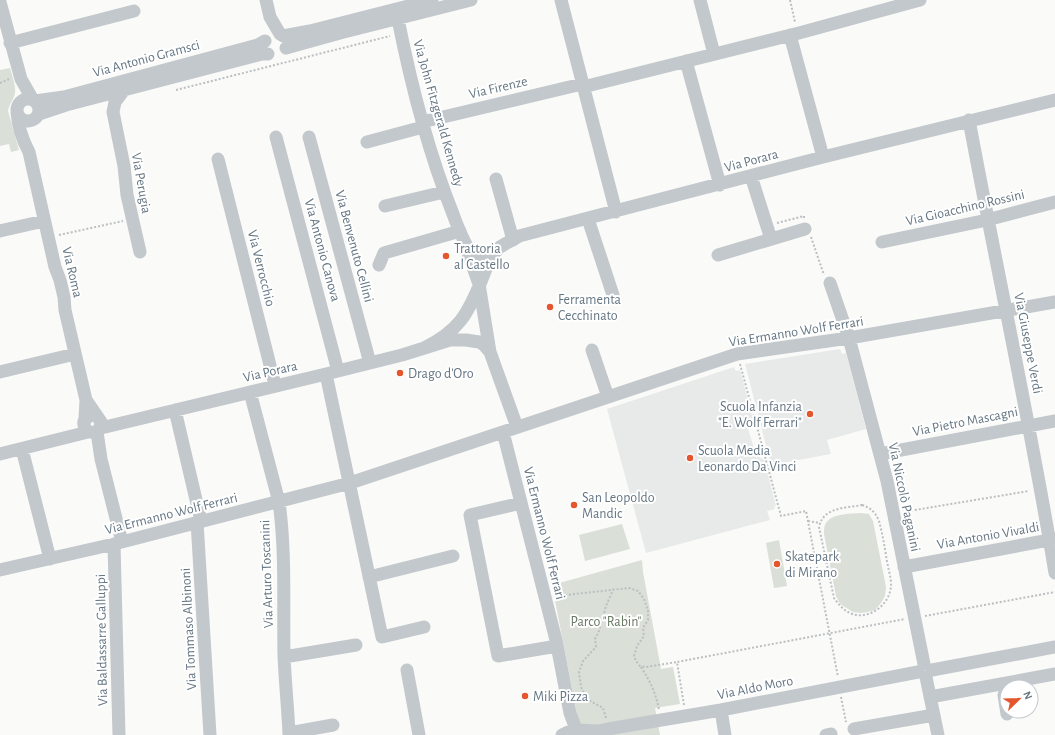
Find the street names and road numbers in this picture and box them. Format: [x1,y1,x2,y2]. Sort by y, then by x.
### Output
street label: Via Antonio Gramsci [91,38,201,80]
street label: Via John Fitzgerald Kennedy [410,38,466,188]
street label: Via Firenze [468,74,529,102]
street label: Via Porara [723,147,780,175]
street label: Via Perugia [129,152,153,215]
street label: Via Gioacchino Rossini [904,187,1026,228]
street label: Via Benvenuto Cellini [332,189,376,304]
street label: Via Antonio Canova [302,197,343,304]
street label: Via Verrocchio [245,229,277,308]
street label: Via Roma [59,245,85,300]
street label: Via Giuseppe Verdi [1011,292,1045,395]
street label: Via Ermanno Wolf Ferrari [728,314,864,350]
street label: Via Porara [242,359,299,385]
street label: Via Pietro Mascagni [911,405,1019,439]
street label: Via Niccolò Paganini [886,442,922,553]
street label: Via Ermanno Wolf Ferrari [521,465,567,601]
street label: Via Ermanno Wolf Ferrari [103,491,239,537]
street label: Via Arturo Toscanini [258,520,276,628]
street label: Via Antonio Vivaldi [936,520,1040,552]
street label: Via Tommaso Albinoni [179,567,199,690]
street label: Via Baldassarre Galluppi [94,574,110,706]
street label: Via Aldo Moro [716,674,794,702]

